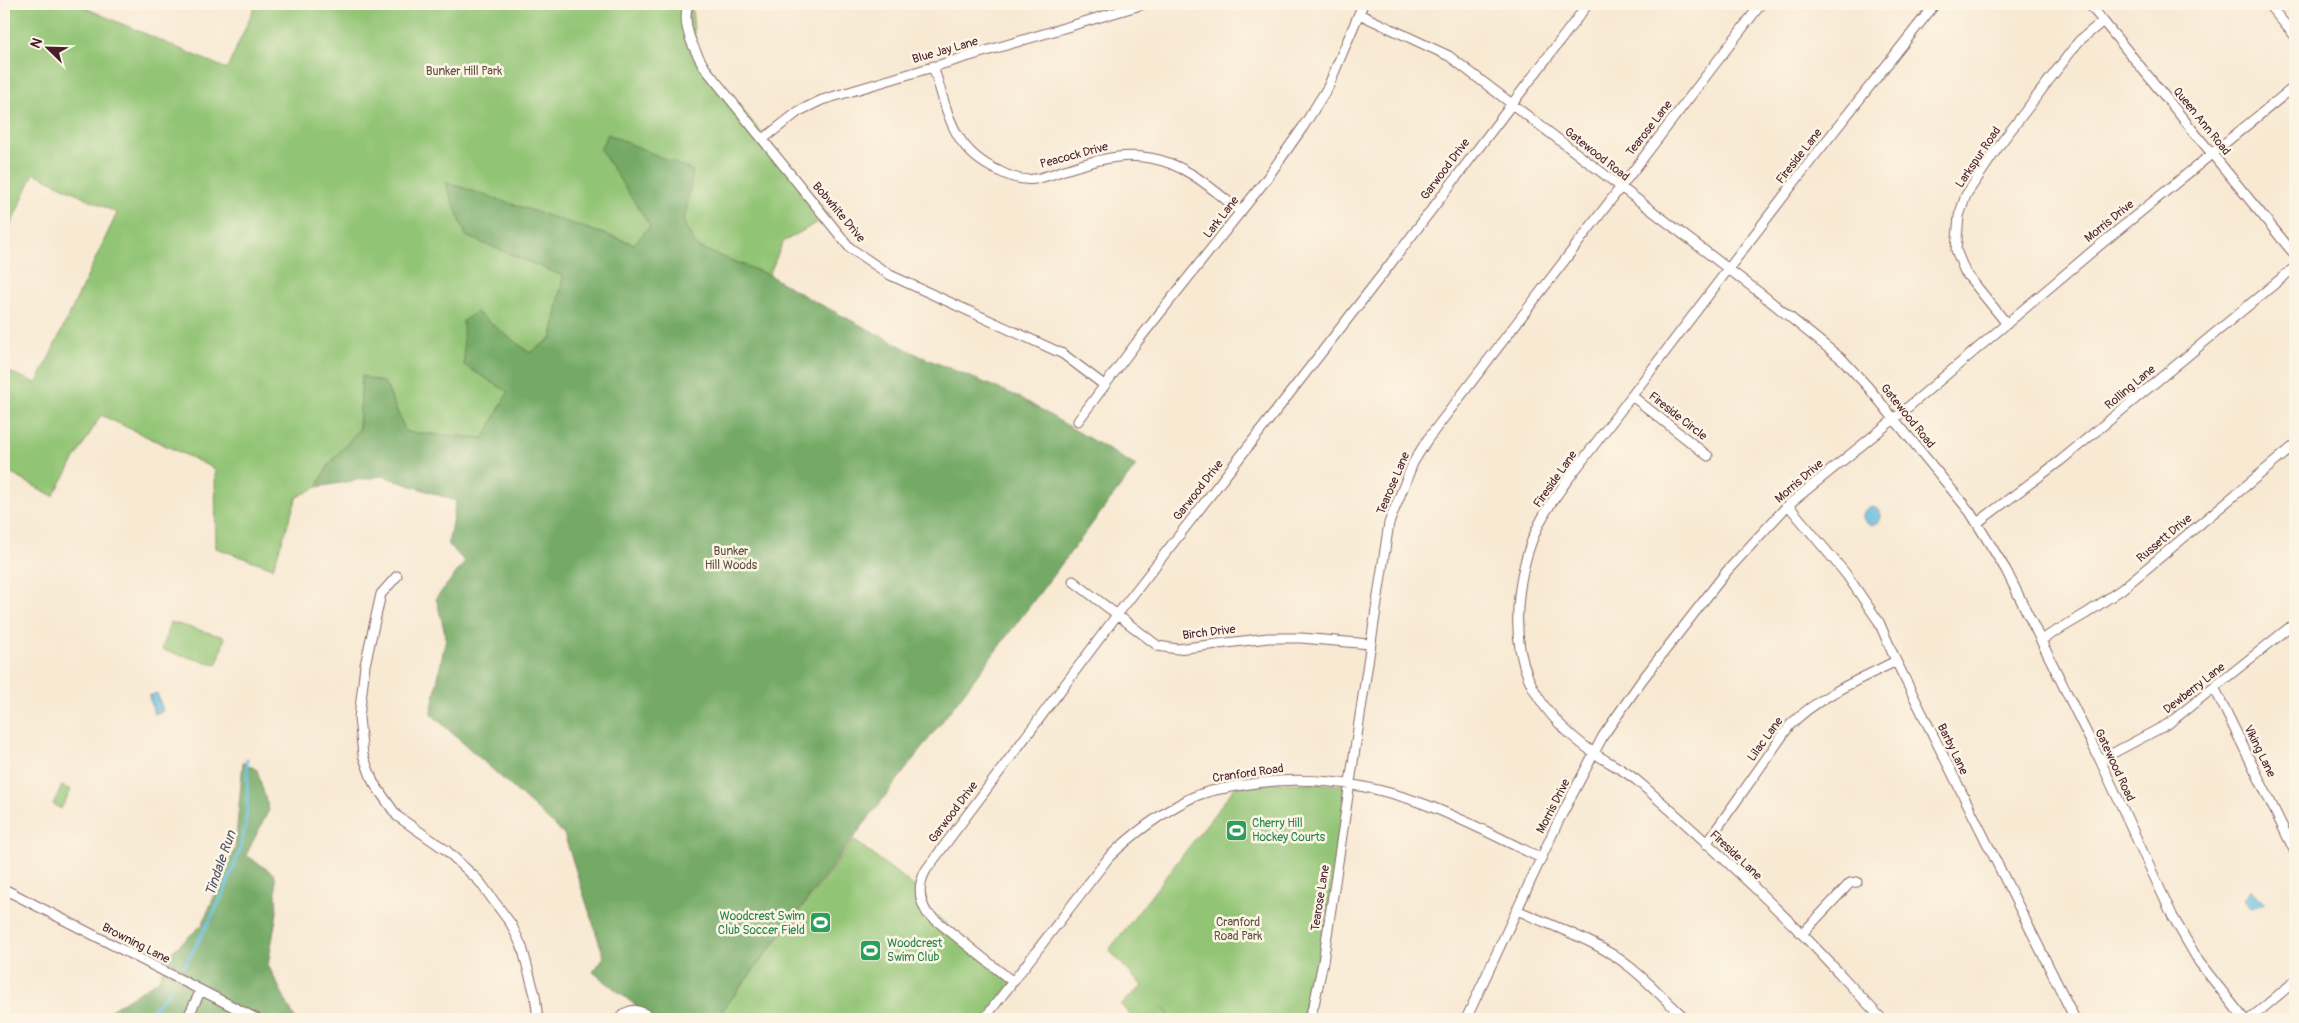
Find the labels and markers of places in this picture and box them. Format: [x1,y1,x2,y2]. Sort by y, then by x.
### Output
place label: Cherry Hill Hockey Courts [1252,816,1326,845]
sports icon: Cherry Hill Hockey Courts [1224,818,1248,842]
place label: Woodcrest Swim Club Soccer Field [718,909,805,938]
sports icon: Woodcrest Swim Club Soccer Field [809,911,833,935]
place label: Woodcrest Swim Club [887,936,942,965]
sports icon: Woodcrest Swim Club [859,938,883,962]

